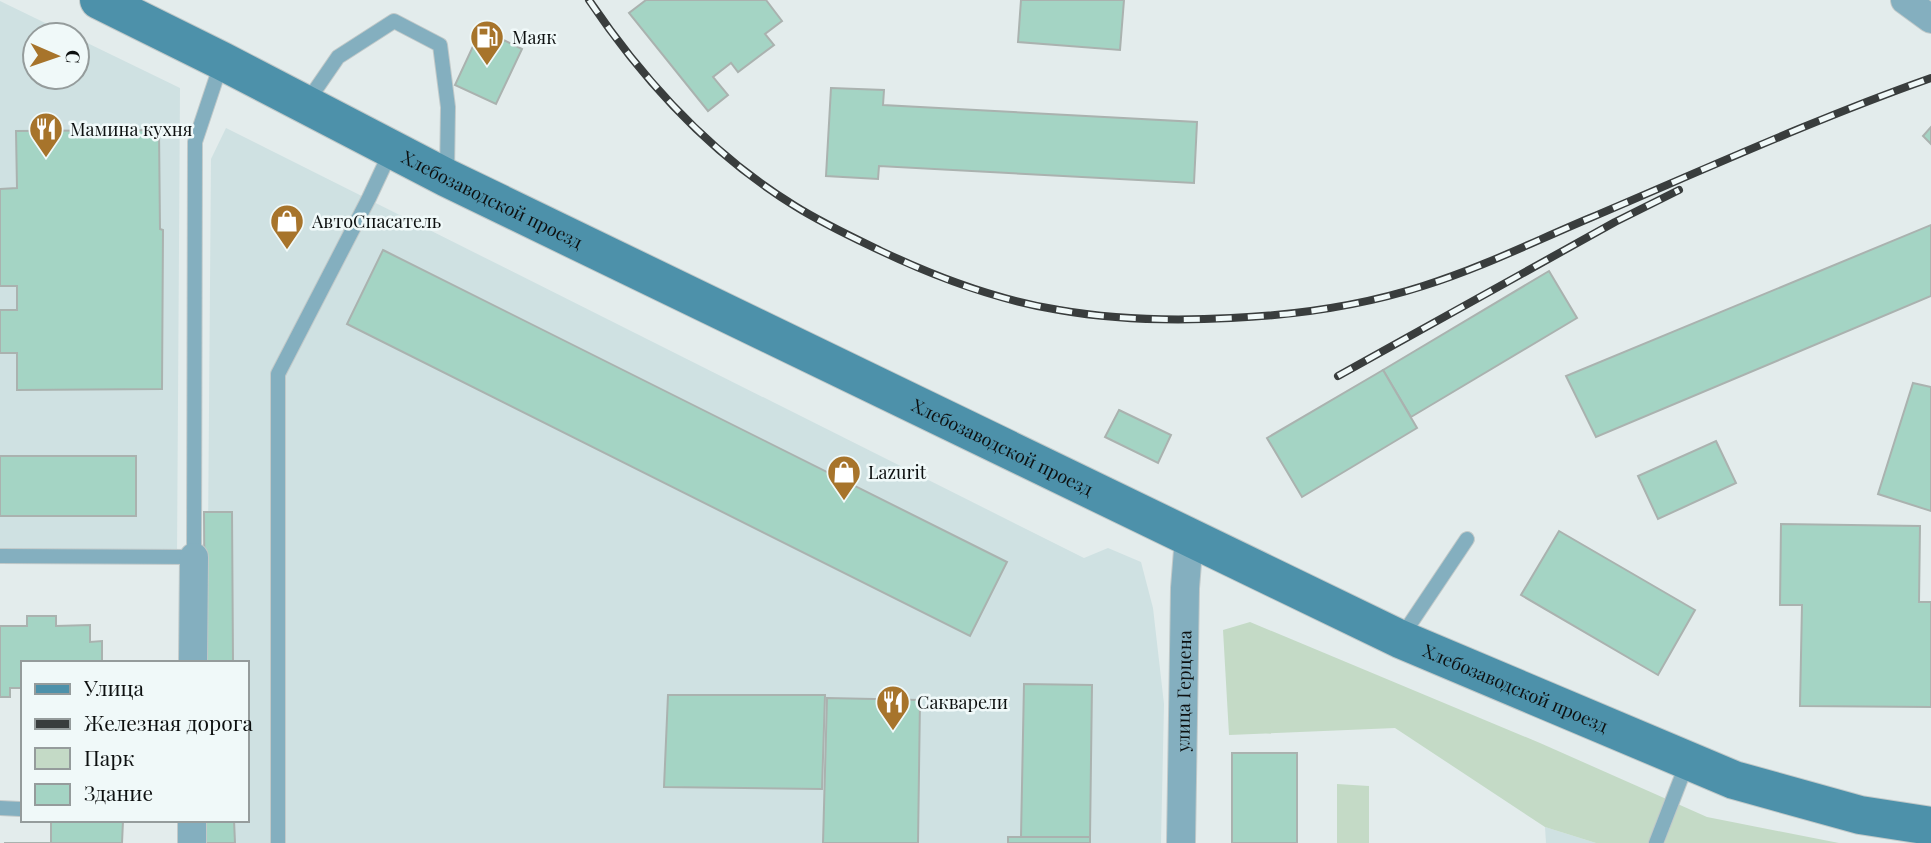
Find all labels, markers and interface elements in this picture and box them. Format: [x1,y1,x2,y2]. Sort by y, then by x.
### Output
fuel station icon: Маяк [468,18,506,67]
north arrow [21,21,91,91]
place label: Маяк [512,25,557,49]
text: С [61,49,87,64]
restaurant icon: Мамина кухня [27,110,65,159]
place label: Мамина кухня [70,117,193,141]
street label: Хлебозаводской проезд [398,145,587,254]
shop icon: АвтоСпасатель [268,202,306,251]
place label: АвтоСпасатель [311,209,441,233]
street label: Хлебозаводской проезд [908,393,1098,501]
shop icon: Lazurit [825,453,863,502]
place label: Lazurit [868,460,927,484]
street label: улица Герцена [1170,630,1196,753]
street label: Хлебозаводской проезд [1419,638,1612,738]
legend [21,661,248,822]
text: Улица [83,673,145,701]
restaurant icon: Сакварели [874,683,912,732]
place label: Сакварели [917,690,1008,714]
text: Железная дорога [84,708,253,736]
text: Парк [84,743,134,771]
text: Здание [84,778,153,806]

